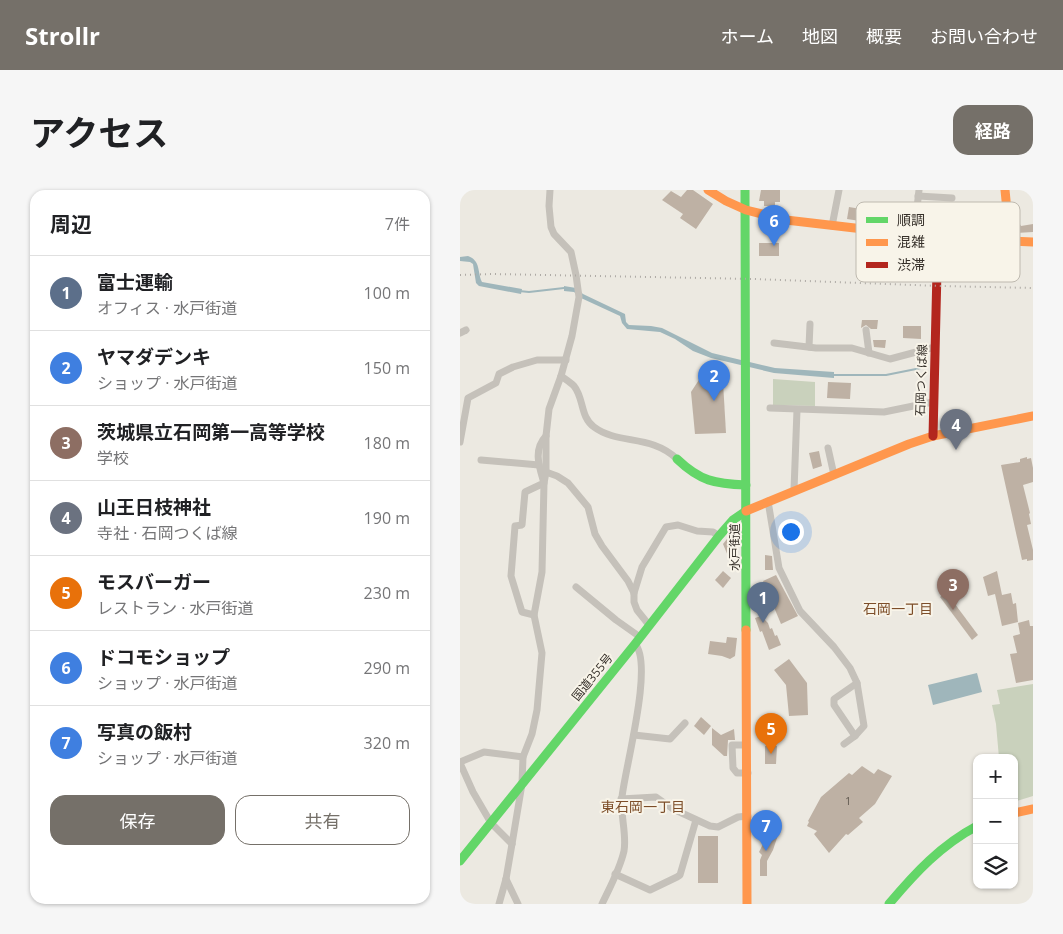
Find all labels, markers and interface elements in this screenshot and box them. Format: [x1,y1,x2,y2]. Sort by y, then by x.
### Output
text: Strollr [25,19,100,52]
text: ホーム [721,24,774,48]
text: 地図 [802,24,838,48]
text: 概要 [866,24,902,48]
text: お問い合わせ [930,24,1038,48]
button: 経路 [953,105,1033,155]
text: アクセス [30,109,168,156]
legend [856,202,1020,282]
pin: 6 [758,205,790,246]
text: 周辺 [50,210,92,238]
text: 順調 [897,210,925,229]
text: 7件 [385,213,410,235]
text: 混雑 [897,232,925,251]
text: 渋滞 [897,255,925,274]
text: 富士運輸 [97,269,173,295]
text: 1 [61,282,71,304]
text: 100 m [364,282,410,304]
text: オフィス · 水戸街道 [97,297,237,319]
text: ヤマダデンキ [97,344,211,370]
street label: 石岡つくば線 [911,344,931,416]
text: 2 [61,357,71,379]
text: 150 m [364,357,410,379]
pin: 2 [698,360,730,401]
text: ショップ · 水戸街道 [97,372,238,394]
pin: 4 [940,409,972,450]
text: 茨城県立石岡第一高等学校 [97,419,325,445]
text: 3 [61,432,71,454]
text: 180 m [364,432,410,454]
text: 学校 [97,447,129,469]
text: 山王日枝神社 [97,494,211,520]
text: 4 [61,507,71,529]
text: 190 m [364,507,410,529]
your location [778,519,804,545]
text: 寺社 · 石岡つくば線 [97,522,238,544]
street label: 水戸街道 [726,523,743,571]
text: モスバーガー [97,569,211,595]
pin: 3 [937,569,969,610]
text: 5 [61,582,71,604]
text: 230 m [364,582,410,604]
pin: 1 [747,582,779,623]
text: レストラン · 水戸街道 [97,597,254,619]
district label: 石岡一丁目 [863,599,933,618]
text: ドコモショップ [97,644,230,670]
street label: 国道355号 [568,650,616,704]
text: 6 [61,657,71,679]
text: 290 m [364,657,410,679]
text: ショップ · 水戸街道 [97,672,238,694]
pin: 5 [755,713,787,754]
text: 写真の飯村 [97,719,192,745]
text: 7 [61,732,71,754]
text: 320 m [364,732,410,754]
text: ショップ · 水戸街道 [97,747,238,769]
map controls [973,754,1018,889]
button: + [973,754,1018,799]
house number: 1 [845,794,851,808]
button: 保存 [50,795,225,845]
button: 共有 [235,795,410,845]
district label: 東石岡一丁目 [601,797,685,816]
button: − [973,799,1018,844]
pin: 7 [750,810,782,851]
button: layers [973,844,1018,889]

